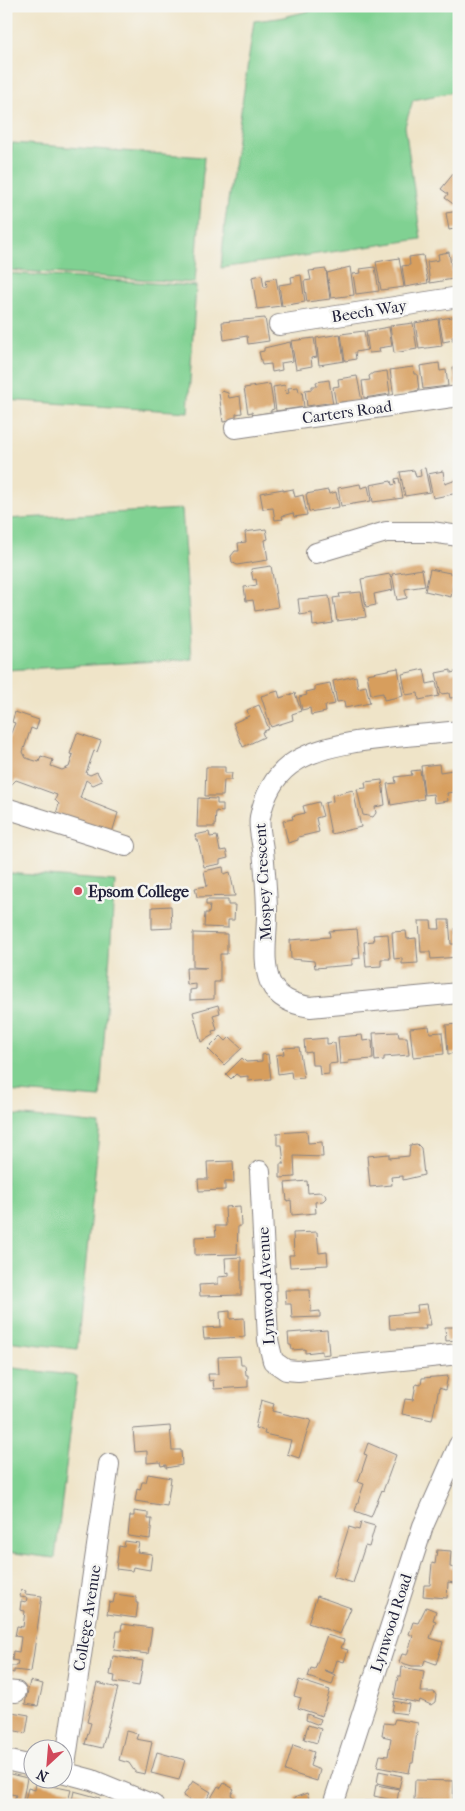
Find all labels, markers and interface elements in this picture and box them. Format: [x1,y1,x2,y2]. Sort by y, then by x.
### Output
street label: Beech Way [330,296,408,326]
street label: Carters Road [301,396,393,428]
street label: Mospey Crescent [250,822,276,941]
place label: Epsom College [88,882,189,902]
marker: Epsom College [72,885,84,897]
street label: Lynwood Avenue [253,1226,279,1346]
street label: College Avenue [69,1564,105,1672]
street label: Lynwood Road [366,1571,416,1675]
north arrow [22,1738,72,1788]
text: N [34,1765,51,1785]

